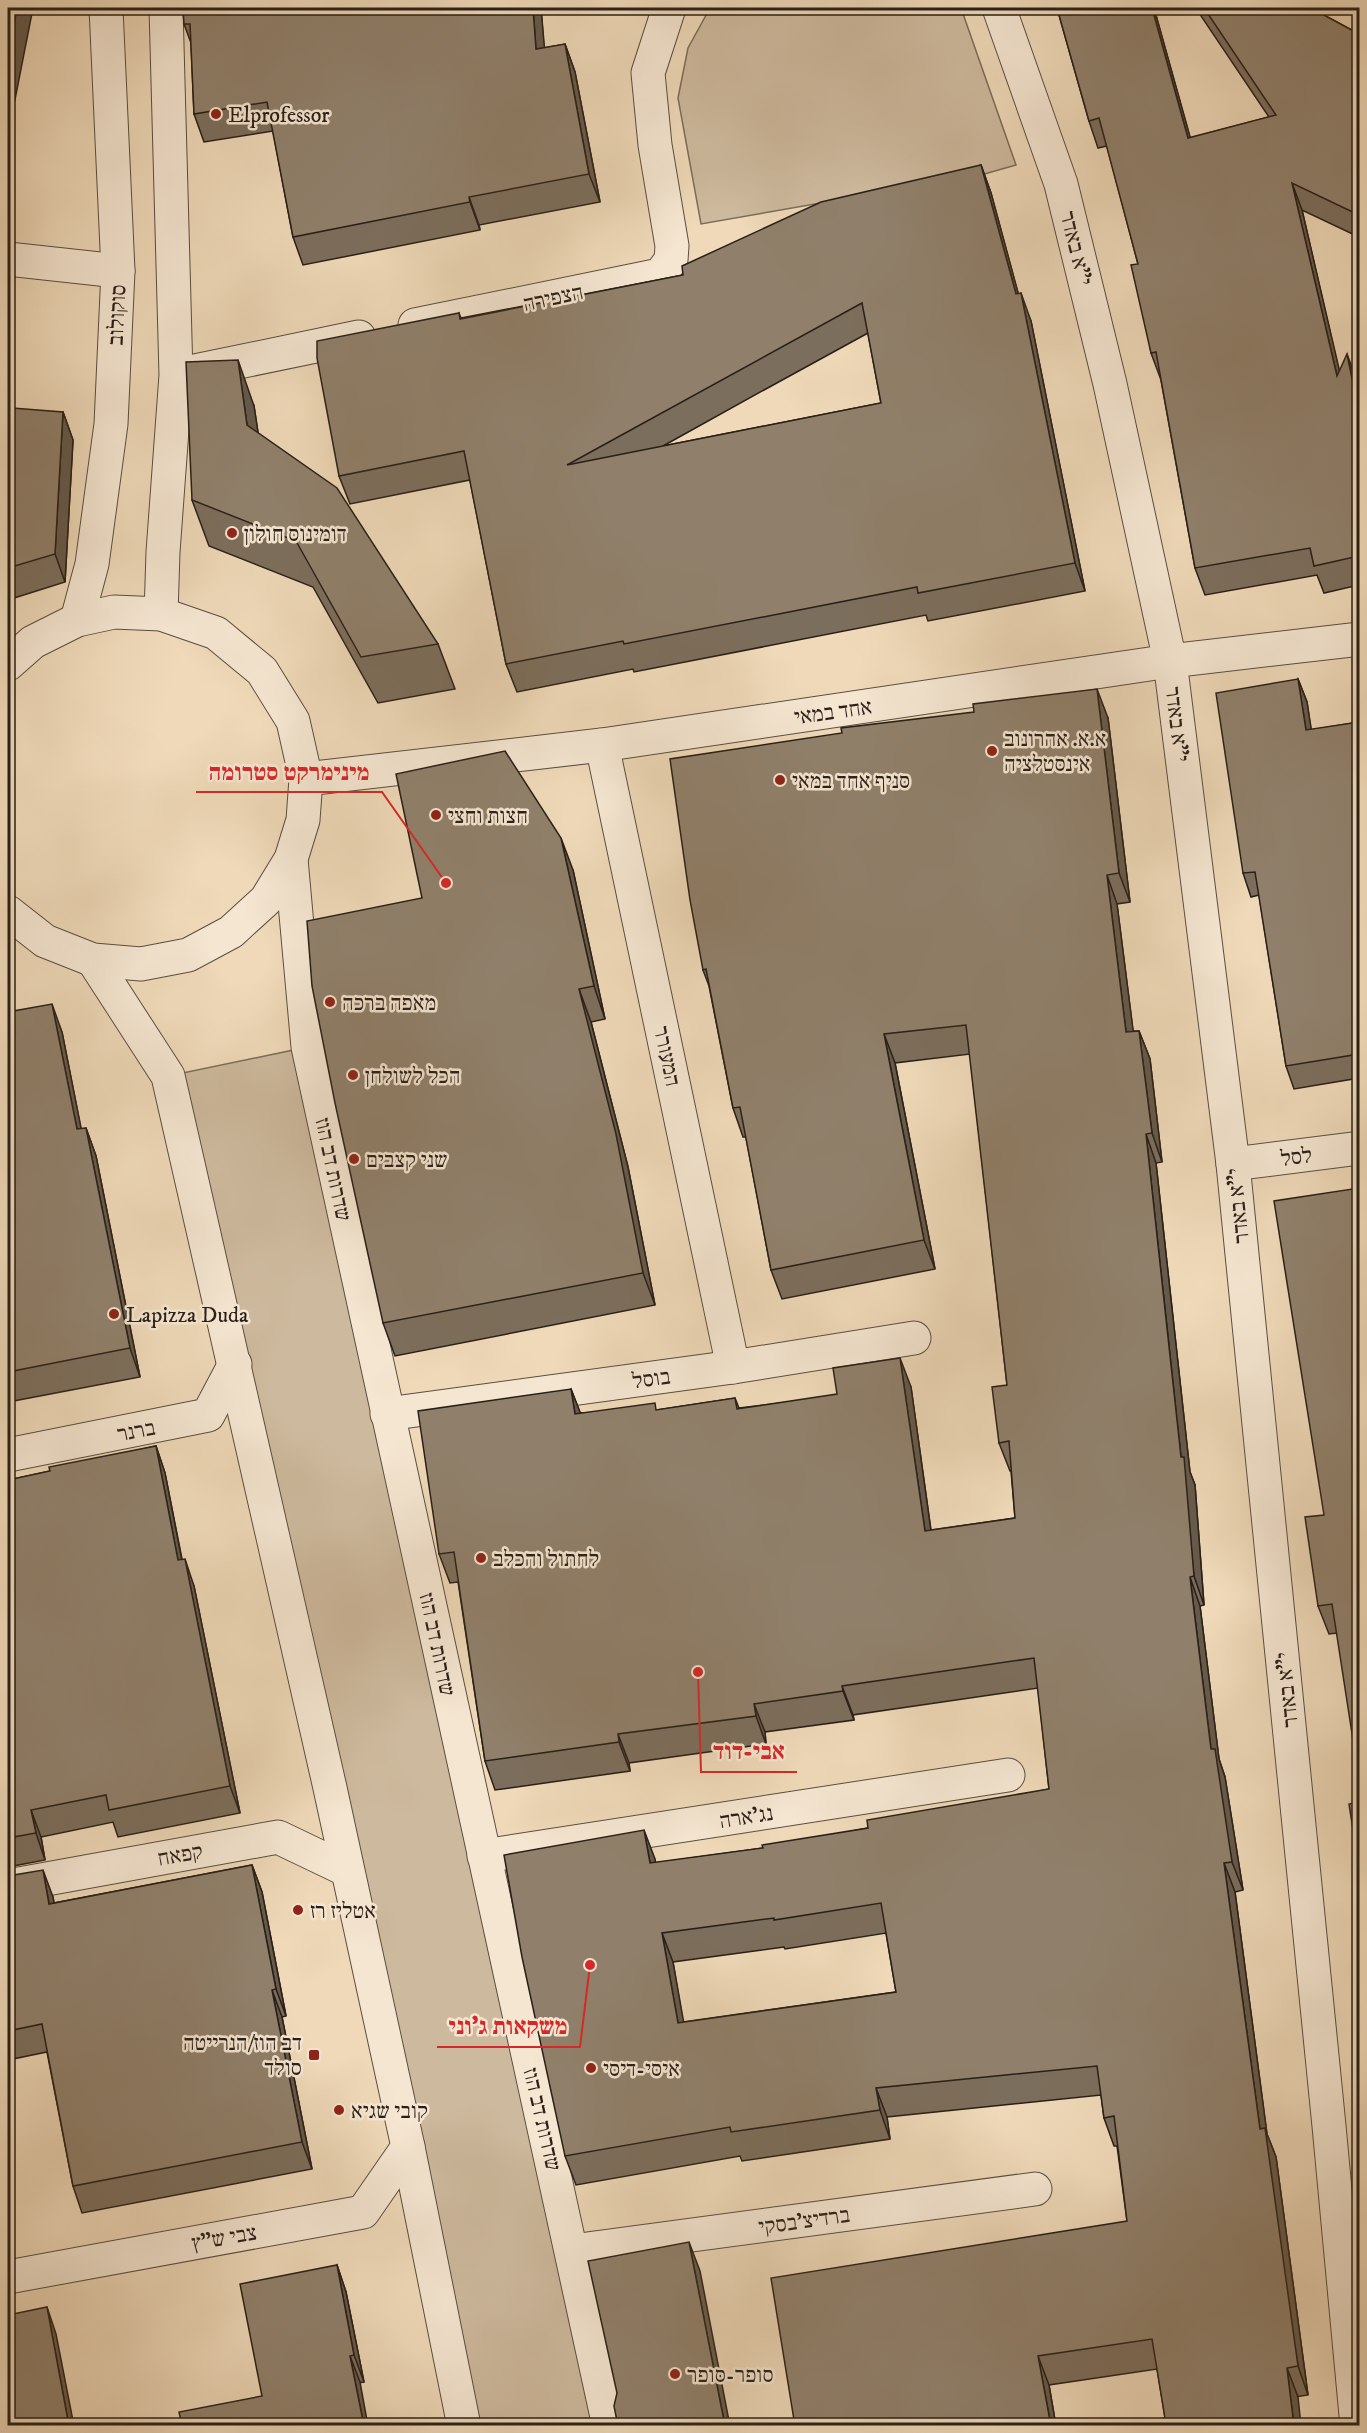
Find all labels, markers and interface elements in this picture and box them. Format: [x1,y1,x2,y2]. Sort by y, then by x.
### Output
place label: Elprofessor [228,102,330,129]
marker: Elprofessor [209,107,223,121]
street label: י"א באדר [1053,208,1098,288]
street label: הצפירה [521,279,586,318]
street label: סוקולוב [102,284,133,346]
place label: דומינוס חולון [244,521,347,548]
marker: דומינוס חולון [225,526,239,540]
street label: י"א באדר [1159,685,1195,763]
street label: אחד במאי [793,694,874,731]
place label: א.א. אהרונוב אינסטלציה [1004,726,1106,778]
marker: א.א. אהרונוב אינסטלציה [985,744,999,758]
callout: מינימרקט סטרומה [196,750,382,792]
text: מינימרקט סטרומה [208,758,370,788]
place label: סניף אחד במאי [792,768,910,795]
marker: סניף אחד במאי [773,773,787,787]
place label: חצות וחצי [448,803,528,830]
marker: חצות וחצי [429,808,443,822]
place label: מאפה ברכה [342,990,436,1017]
marker: מאפה ברכה [323,995,337,1009]
street label: המעורר [647,1024,686,1089]
place label: הכל לשולחן [365,1063,461,1090]
marker: הכל לשולחן [346,1068,360,1082]
street label: שדרות דב הוז [308,1115,357,1224]
street label: לסל [1279,1142,1314,1173]
place label: שני קצבים [366,1147,448,1174]
marker: שני קצבים [347,1152,361,1166]
street label: י"א באדר [1221,1167,1256,1245]
place label: Lapizza Duda [126,1302,249,1329]
marker: Lapizza Duda [107,1307,121,1321]
street label: בוסל [630,1363,672,1396]
street label: ברנר [115,1415,158,1448]
place label: לחתול והכלב [493,1546,599,1573]
marker: לחתול והכלב [474,1551,488,1565]
street label: שדרות דב הוז [412,1590,461,1699]
street label: י"א באדר [1270,1651,1305,1729]
callout: אבי-דוד [701,1730,797,1772]
text: אבי-דוד [713,1737,785,1767]
street label: נג'ארה [717,1800,775,1835]
street label: קפאח [155,1838,205,1873]
place label: אטליז רז [310,1898,376,1925]
marker: אטליז רז [291,1903,305,1917]
callout: משקאות ג'וני [437,2005,580,2047]
text: משקאות ג'וני [449,2012,567,2042]
place label: דב הוז/הנרייטה סולד [183,2030,302,2082]
marker: דב הוז/הנרייטה סולד [307,2048,321,2062]
place label: איסי-דיסי [603,2056,680,2083]
marker: איסי-דיסי [584,2061,598,2075]
street label: שדרות דב הוז [517,2065,567,2174]
place label: קובי שגיא [351,2098,428,2125]
marker: קובי שגיא [332,2103,346,2117]
street label: ברדיצ'בסקי [757,2202,852,2241]
street label: צבי ש"ץ [190,2219,259,2257]
place label: סופר-סופר [687,2362,774,2389]
marker: סופר-סופר [668,2367,682,2381]

